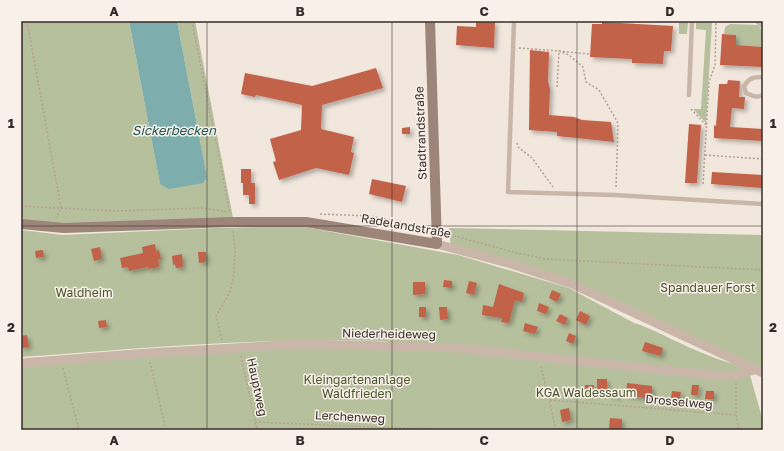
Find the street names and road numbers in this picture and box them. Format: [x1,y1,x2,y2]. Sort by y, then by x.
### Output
street label: Stadtrandstraße [411,86,430,180]
street label: Radelandstraße [360,210,452,241]
street label: Niederheideweg [342,325,436,342]
street label: Hauptweg [244,356,271,418]
street label: Drosselweg [645,391,713,412]
street label: Lerchenweg [315,407,386,426]

